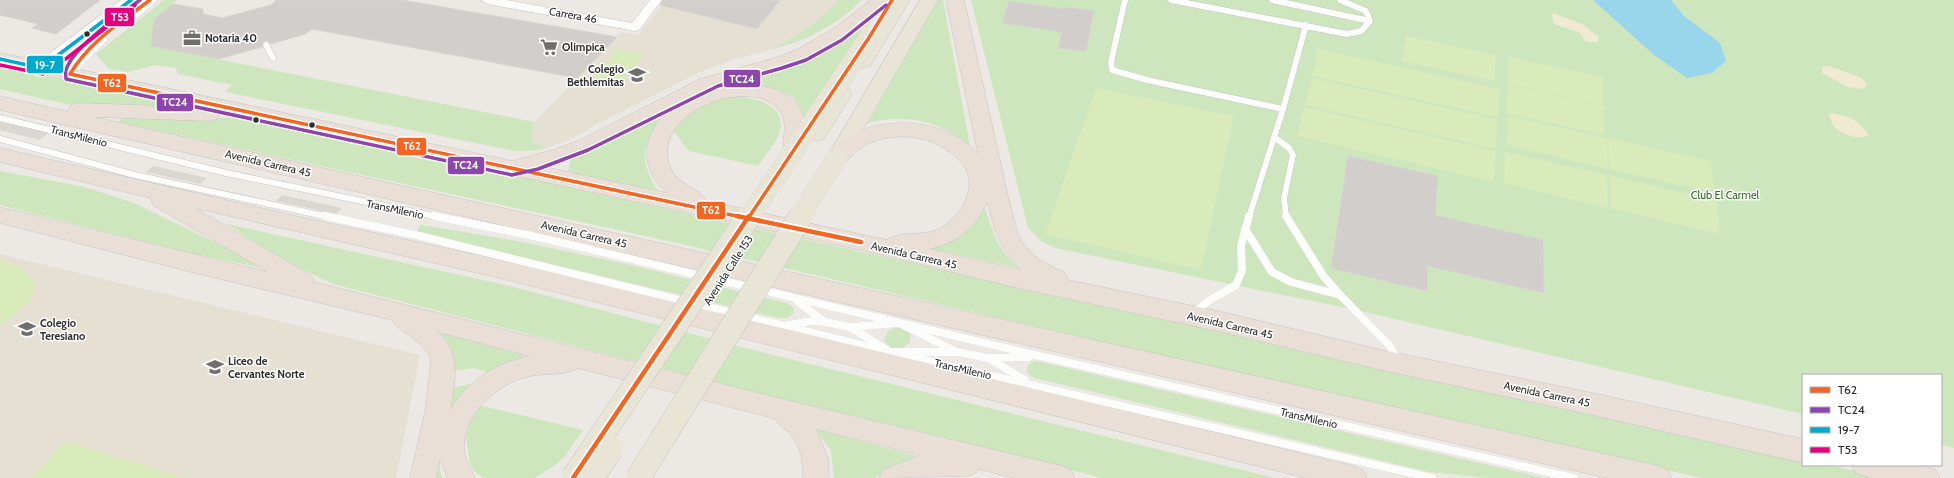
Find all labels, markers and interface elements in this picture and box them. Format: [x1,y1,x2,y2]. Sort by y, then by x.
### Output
street label: Carrera 46 [548,4,598,26]
line badge: T53 [104,7,135,27]
text: T53 [111,10,129,24]
office icon: Notaria 40 [182,28,202,48]
unlabelled marker [82,29,92,39]
place label: Notaria 40 [205,31,257,45]
supermarket icon: Olimpica [539,37,559,57]
place label: Olimpica [562,40,605,54]
line badge: 19-7 [26,55,64,74]
text: 19-7 [35,58,56,72]
place label: Colegio Bethlemitas [567,62,624,89]
school or university icon: Colegio Bethlemitas [627,65,647,85]
line badge: TC24 [723,69,761,88]
text: TC24 [729,72,755,86]
line badge: T62 [97,73,127,93]
text: T62 [103,76,121,90]
line badge: TC24 [156,93,194,112]
text: TC24 [162,95,188,109]
unlabelled marker [251,115,261,125]
unlabelled marker [307,120,317,130]
street label: TransMilenio [49,122,109,150]
line badge: T62 [396,137,427,156]
text: T62 [403,139,421,153]
street label: Avenida Carrera 45 [224,146,312,180]
line badge: TC24 [447,156,485,175]
text: TC24 [453,158,479,172]
park label: Club El Carmel [1691,188,1760,202]
street label: TransMilenio [365,196,425,222]
line badge: T62 [696,201,726,220]
text: T62 [702,203,720,217]
street label: Avenida Carrera 45 [540,217,628,251]
street label: Avenida Calle 153 [700,232,756,308]
street label: Avenida Carrera 45 [870,238,958,272]
street label: Avenida Carrera 45 [1186,308,1274,342]
place label: Colegio Teresiano [40,316,85,343]
school or university icon: Colegio Teresiano [17,319,37,339]
place label: Liceo de Cervantes Norte [228,354,305,381]
street label: TransMilenio [933,356,993,382]
school or university icon: Liceo de Cervantes Norte [205,357,225,377]
legend [1802,374,1942,466]
street label: Avenida Carrera 45 [1503,378,1591,410]
text: T62 [1838,382,1857,397]
text: TC24 [1838,402,1865,417]
street label: TransMilenio [1279,405,1339,431]
text: 19-7 [1838,422,1860,437]
text: T53 [1838,442,1857,457]

